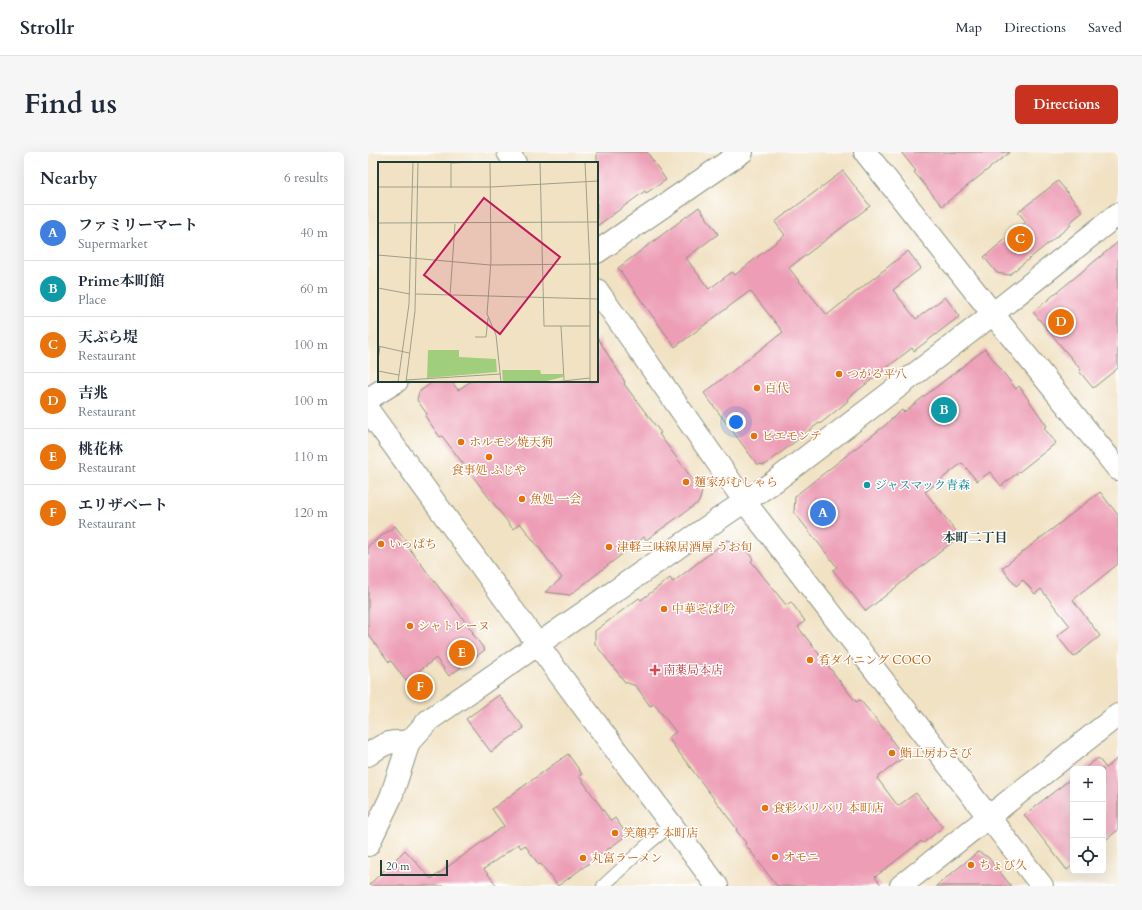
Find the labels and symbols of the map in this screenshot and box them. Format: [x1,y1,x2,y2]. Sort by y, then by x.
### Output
inset map [378,162,598,382]
pin: C [1007,224,1033,254]
pin: D [1048,307,1074,337]
place label: つがる平八 [847,366,907,382]
marker: つがる平八 [834,369,844,379]
place label: 百代 [765,380,789,396]
marker: 百代 [752,383,762,393]
pin: B [931,395,957,425]
your location [726,412,746,432]
place label: ピエモンテ [762,428,822,444]
marker: ピエモンテ [749,431,759,441]
place label: ホルモン焼天狗 [469,434,553,450]
marker: ホルモン焼天狗 [456,437,466,447]
marker: 食事処 ふじや [484,452,494,462]
place label: 食事処 ふじや [451,462,527,478]
place label: 麺家がむしゃら [694,474,778,490]
marker: 麺家がむしゃら [681,477,691,487]
place label: ジャスマック青森 [875,477,970,493]
marker: ジャスマック青森 [862,480,872,490]
place label: 魚処 一会 [530,491,581,507]
marker: 魚処 一会 [517,494,527,504]
pin: A [810,498,836,528]
district label: 本町二丁目 [942,529,1008,547]
place label: いっぱち [389,536,437,552]
marker: いっぱち [376,539,386,549]
place label: 津軽三味線居酒屋 うお旬 [617,539,752,555]
marker: 津軽三味線居酒屋 うお旬 [604,542,614,552]
place label: 中華そば 吟 [672,601,735,617]
marker: 中華そば 吟 [659,604,669,614]
place label: シャトレーヌ [418,618,490,634]
marker: シャトレーヌ [405,621,415,631]
pin: E [449,638,475,668]
place label: 肴ダイニング COCO [818,652,931,668]
marker: 肴ダイニング COCO [805,655,815,665]
place label: 南薬局本店 [663,662,723,678]
marker: 南薬局本店 [650,665,660,675]
pin: F [407,672,433,702]
place label: 鮨工房わさび [900,745,972,761]
marker: 鮨工房わさび [887,748,897,758]
place label: 食彩バリバリ 本町店 [773,800,884,816]
marker: 食彩バリバリ 本町店 [760,803,770,813]
place label: 笑顔亭 本町店 [623,825,698,841]
marker: 笑顔亭 本町店 [610,828,620,838]
place label: オモニ [783,849,819,865]
place label: 丸富ラーメン [591,850,662,866]
marker: オモニ [770,852,780,862]
marker: 丸富ラーメン [578,853,588,863]
place label: ちょび久 [979,857,1027,873]
scale bar [380,858,448,877]
marker: ちょび久 [966,860,976,870]

